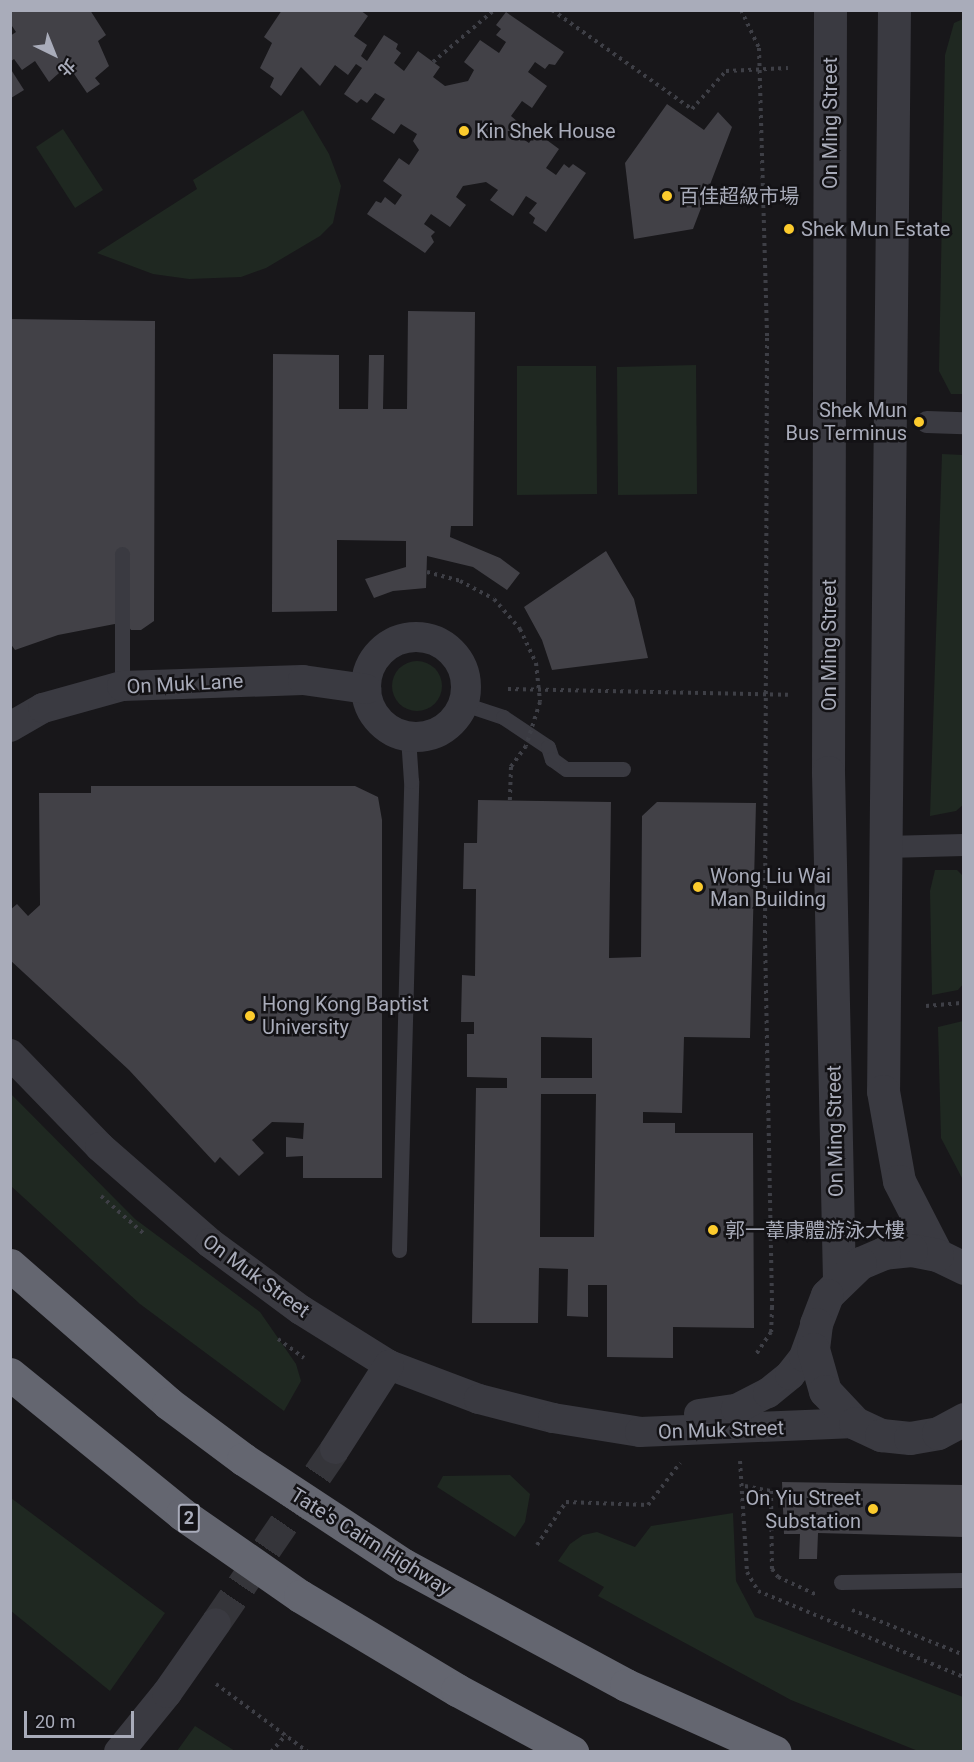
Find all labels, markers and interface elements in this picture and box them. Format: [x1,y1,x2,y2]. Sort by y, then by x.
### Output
north arrow [24,24,84,84]
text: 北 [54,55,79,80]
street label: On Ming Street [818,57,842,189]
place label: Kin Shek House [476,119,616,143]
marker: Kin Shek House [457,124,471,138]
place label: 百佳超級市場 [679,184,799,208]
marker: 百佳超級市場 [660,189,674,203]
place label: Shek Mun Estate [801,217,950,241]
marker: Shek Mun Estate [782,222,796,236]
place label: Shek Mun Bus Terminus [785,398,907,445]
marker: Shek Mun Bus Terminus [912,415,926,429]
street label: On Ming Street [817,579,841,711]
street label: On Muk Lane [126,669,244,699]
place label: Wong Liu Wai Man Building [710,864,831,911]
marker: Wong Liu Wai Man Building [691,880,705,894]
place label: Hong Kong Baptist University [262,993,429,1040]
marker: Hong Kong Baptist University [243,1009,257,1023]
street label: On Ming Street [822,1065,848,1197]
place label: 郭一葦康體游泳大樓 [725,1218,905,1242]
marker: 郭一葦康體游泳大樓 [706,1223,720,1237]
street label: On Muk Street [198,1229,314,1323]
street label: On Muk Street [658,1416,784,1444]
street label: Tate's Cairn Highway [286,1483,456,1601]
place label: On Yiu Street Substation [746,1486,861,1533]
marker: On Yiu Street Substation [866,1502,880,1516]
road number: 2 [177,1503,201,1533]
scale bar [27,1699,136,1737]
text: 20 m [35,1711,75,1732]

